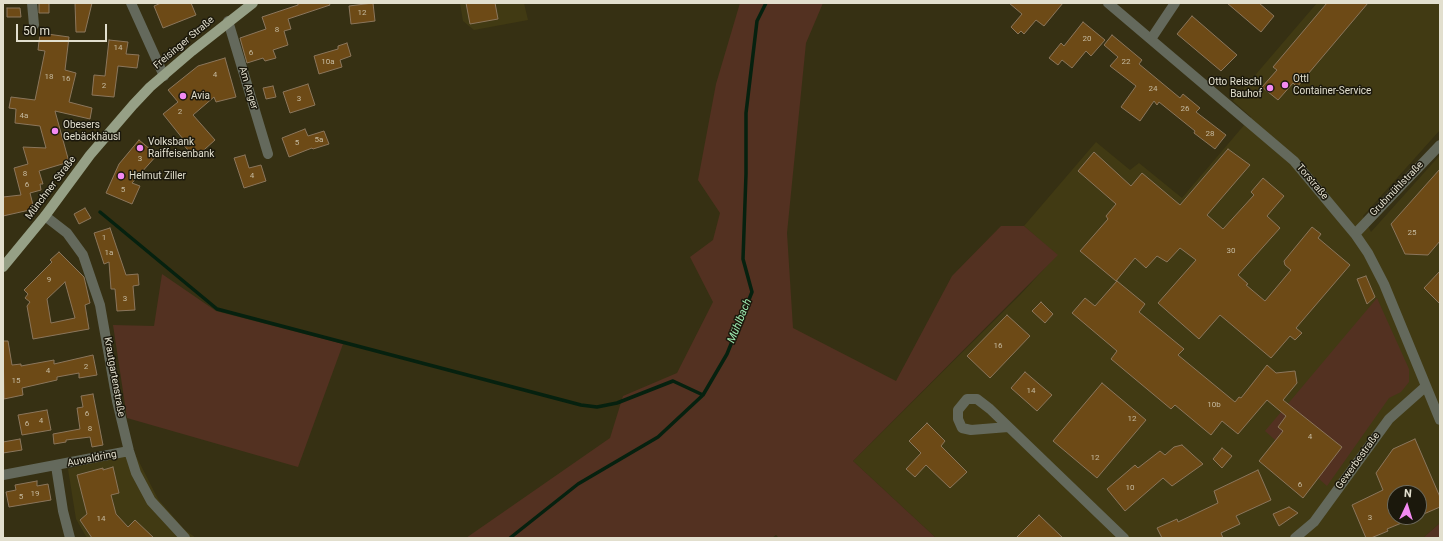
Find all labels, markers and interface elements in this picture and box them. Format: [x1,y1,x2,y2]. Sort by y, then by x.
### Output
house number: 12 [358,8,366,18]
street label: Freisinger Straße [151,14,217,72]
scale bar [18,16,109,42]
text: 50 m [23,24,50,38]
house number: 8 [275,25,279,35]
house number: 20 [1083,34,1091,44]
house number: 14 [114,43,122,53]
house number: 6 [249,48,253,58]
house number: 10a [321,57,335,67]
house number: 22 [1122,57,1130,67]
street label: Am Anger [236,65,260,111]
house number: 4 [213,70,217,80]
house number: 18 [45,72,53,82]
place label: Ottl Container-Service [1293,73,1371,96]
house number: 16 [62,74,70,84]
place label: Otto Reischl Bauhof [1208,76,1262,100]
marker: Ottl Container-Service [1280,80,1290,90]
house number: 2 [102,81,106,91]
marker: Otto Reischl Bauhof [1265,83,1275,93]
house number: 24 [1149,84,1157,94]
place label: Avia [191,90,210,102]
marker: Avia [178,91,188,101]
house number: 3 [297,94,301,104]
house number: 26 [1181,104,1189,114]
house number: 2 [178,107,182,117]
house number: 4a [20,111,28,121]
place label: Obesers Gebäckhäusl [63,119,121,142]
marker: Obesers Gebäckhäusl [50,126,60,136]
house number: 28 [1206,129,1214,139]
house number: 5a [315,135,323,145]
place label: Volksbank Raiffeisenbank [148,136,214,160]
house number: 5 [295,138,299,148]
marker: Volksbank Raiffeisenbank [135,143,145,153]
street label: Münchner Straße [23,154,79,222]
house number: 3 [138,154,142,164]
street label: Grubmühlstraße [1368,159,1426,219]
street label: Torstraße [1294,162,1330,202]
house number: 8 [23,169,27,179]
place label: Helmut Ziller [129,170,186,182]
marker: Helmut Ziller [116,171,126,181]
house number: 4 [250,171,254,181]
house number: 6 [25,180,29,190]
house number: 5 [121,185,125,195]
house number: 25 [1408,228,1416,238]
house number: 1 [102,233,106,243]
house number: 30 [1227,246,1235,256]
house number: 1a [105,248,113,258]
house number: 9 [47,275,51,285]
house number: 3 [123,294,127,304]
water label: Mühlbach [725,297,755,345]
street label: Krautgartenstraße [101,336,127,418]
house number: 16 [994,341,1002,351]
house number: 2 [84,362,88,372]
house number: 4 [46,366,50,376]
house number: 15 [12,376,20,386]
house number: 14 [1027,386,1035,396]
house number: 10b [1207,400,1221,410]
house number: 6 [85,409,89,419]
house number: 12 [1128,414,1136,424]
house number: 4 [39,416,43,426]
house number: 6 [25,419,29,429]
house number: 8 [88,424,92,434]
street label: Gewerbestraße [1333,430,1383,492]
house number: 4 [1308,432,1312,442]
street label: Auwaldring [66,448,118,470]
house number: 12 [1091,453,1099,463]
house number: 6 [1298,480,1302,490]
house number: 10 [1126,483,1134,493]
north arrow [1387,485,1427,525]
text: N [1403,487,1412,500]
house number: 19 [31,489,39,499]
house number: 5 [19,492,23,502]
house number: 3 [1368,513,1372,523]
house number: 14 [97,514,105,524]

